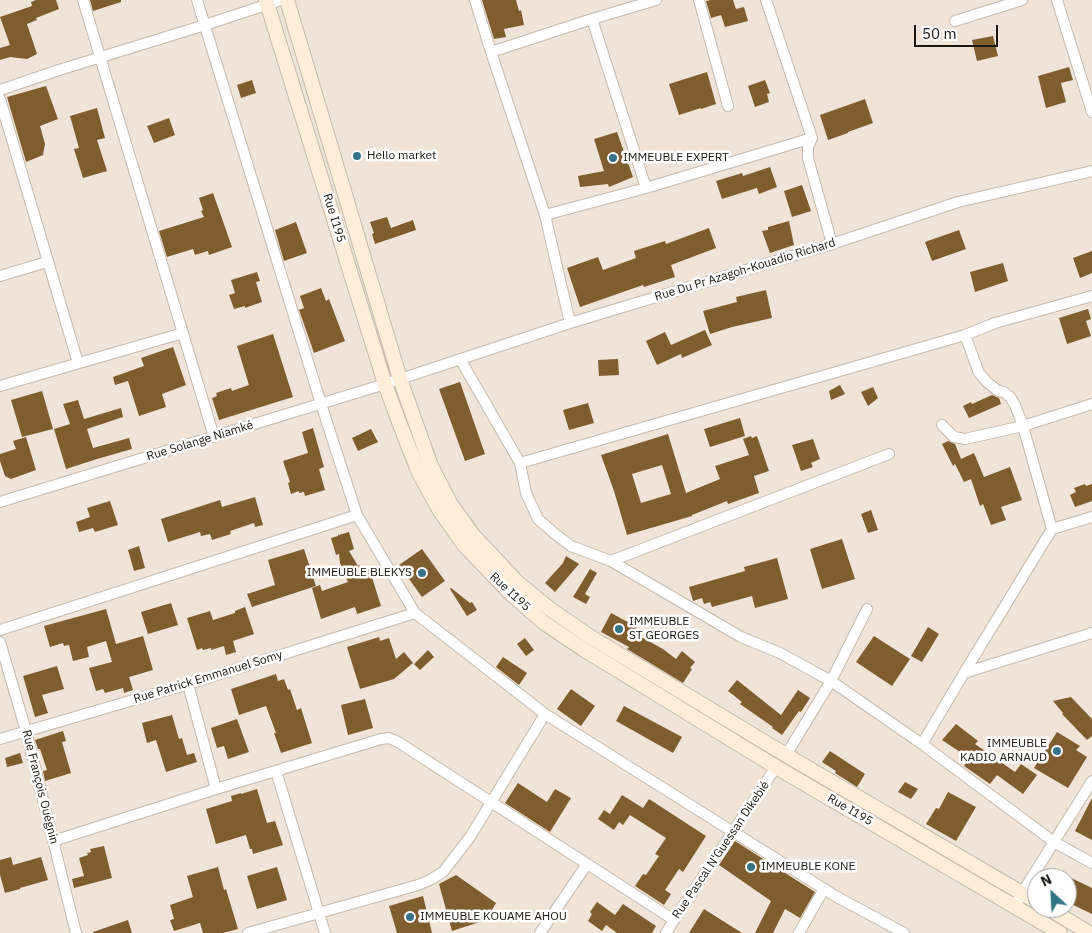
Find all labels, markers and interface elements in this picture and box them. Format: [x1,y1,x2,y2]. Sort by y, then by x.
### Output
scale bar [917,15,1001,47]
text: 50 m [922,24,957,43]
place label: Hello market [367,149,436,163]
marker: Hello market [351,150,363,162]
place label: IMMEUBLE EXPERT [623,151,729,165]
marker: IMMEUBLE EXPERT [607,152,619,164]
street label: Rue I195 [320,192,348,244]
street label: Rue Du Pr Azagoh-Kouadio Richard [653,236,837,304]
street label: Rue Solange Niamké [145,418,255,464]
place label: IMMEUBLE BLEKYS [307,566,412,580]
marker: IMMEUBLE BLEKYS [416,567,428,579]
street label: Rue I195 [487,570,533,614]
place label: IMMEUBLE ST GEORGES [629,615,699,643]
marker: IMMEUBLE ST GEORGES [613,623,625,635]
street label: Rue Patrick Emmanuel Somy [132,647,284,707]
street label: Rue François Ouégnin [19,728,61,846]
place label: IMMEUBLE KADIO ARNAUD [960,737,1047,765]
marker: IMMEUBLE KADIO ARNAUD [1051,745,1063,757]
street label: Rue Pascal N'Guessan Dikebié [669,778,773,922]
street label: Rue I195 [825,791,875,829]
place label: IMMEUBLE KONE [761,860,855,874]
marker: IMMEUBLE KONE [745,861,757,873]
north arrow [1027,868,1077,918]
text: N [1038,870,1054,891]
place label: IMMEUBLE KOUAME AHOU [420,910,567,924]
marker: IMMEUBLE KOUAME AHOU [404,911,416,923]

